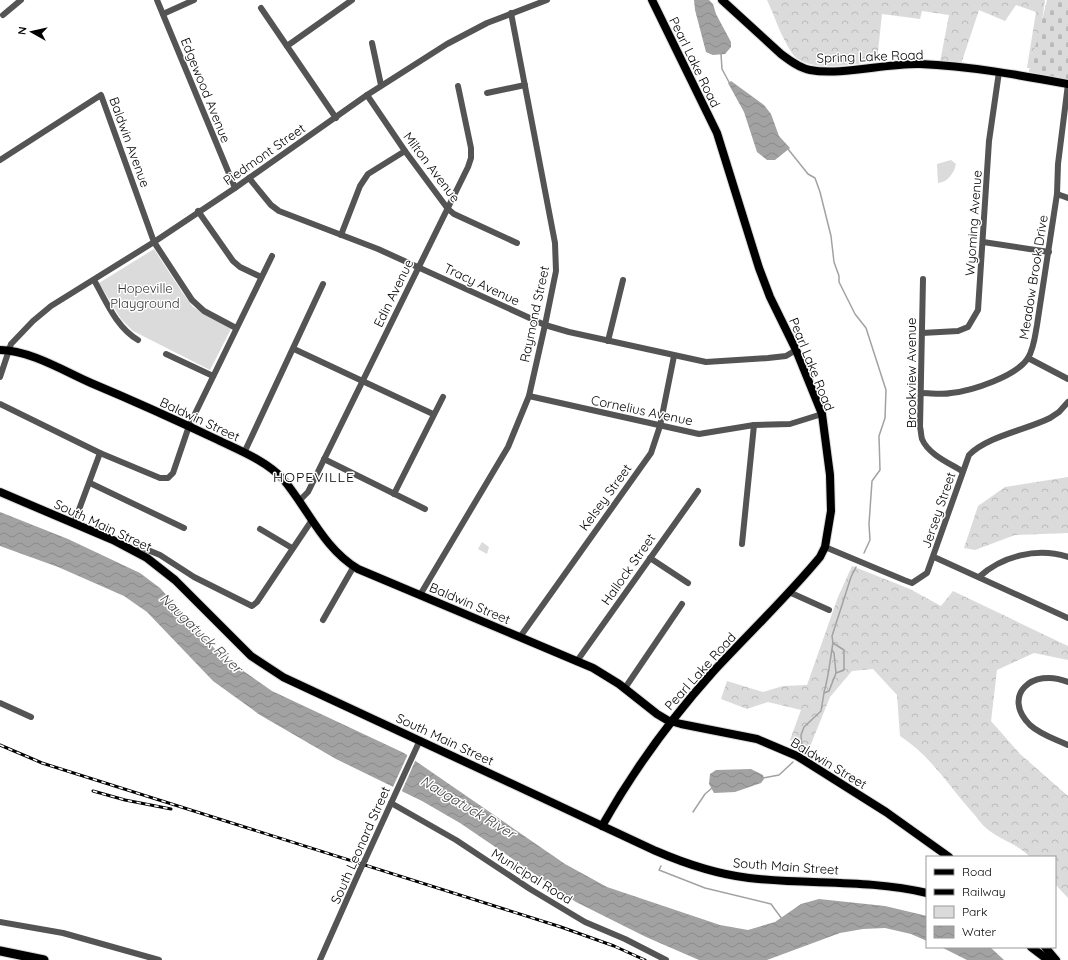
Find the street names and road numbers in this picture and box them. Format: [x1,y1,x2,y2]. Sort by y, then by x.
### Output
street label: Pearl Lake Road [666,14,724,110]
street label: Edgewood Avenue [178,35,234,145]
street label: Spring Lake Road [816,46,924,66]
street label: Baldwin Avenue [106,95,154,189]
street label: Piedmont Street [220,120,308,188]
street label: Milton Avenue [400,129,464,205]
street label: Wyoming Avenue [961,170,985,276]
street label: Meadow Brook Drive [1015,214,1051,340]
street label: Edin Avenue [370,256,416,330]
street label: Tracy Avenue [441,259,523,309]
street label: Raymond Street [516,264,552,364]
street label: Pearl Lake Road [786,315,838,413]
street label: Brookview Avenue [903,318,919,428]
street label: Cornelius Avenue [590,391,694,429]
street label: Baldwin Street [158,394,242,444]
street label: Kelsey Street [575,460,635,534]
street label: Jersey Street [917,470,959,550]
street label: South Main Street [52,495,154,555]
street label: Hallock Street [597,530,659,608]
street label: Baldwin Street [427,579,513,627]
street label: Pearl Lake Road [661,629,739,713]
street label: South Main Street [394,709,496,769]
street label: Baldwin Street [788,734,870,792]
street label: South Leonard Street [327,784,393,906]
street label: Municipal Road [489,845,575,907]
street label: South Main Street [733,854,839,878]

